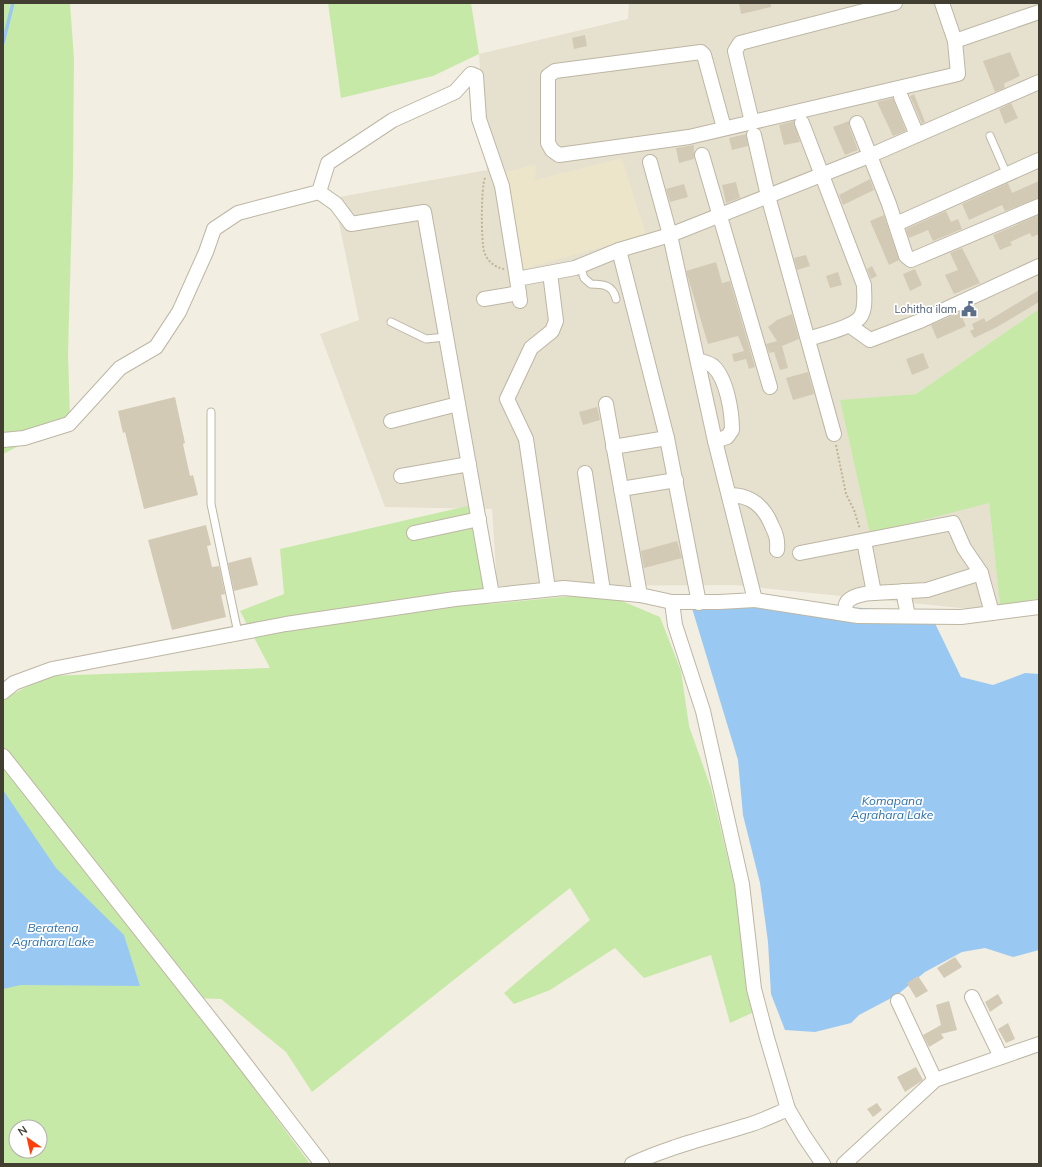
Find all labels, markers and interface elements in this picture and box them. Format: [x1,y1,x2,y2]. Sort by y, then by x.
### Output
public building icon: Lohitha ilam [960,300,978,318]
place label: Lohitha ilam [894,302,957,316]
water label: Komapana Agrahara Lake [850,793,934,822]
water label: Beratena Agrahara Lake [11,920,95,949]
north arrow [8,1119,48,1159]
text: N [15,1123,30,1139]

